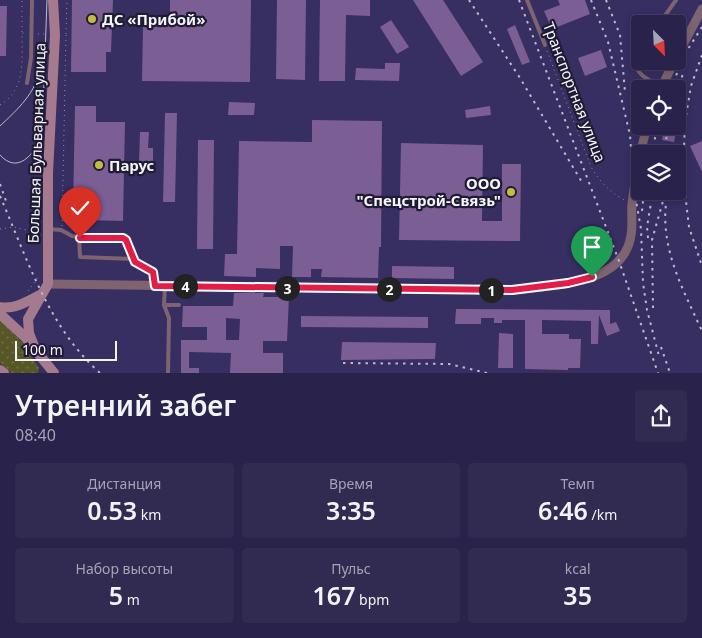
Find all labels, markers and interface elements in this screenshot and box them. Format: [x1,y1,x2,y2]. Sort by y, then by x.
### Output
place label: ДC «Прибой» [102,9,205,29]
marker: ДC «Прибой» [86,13,98,25]
north arrow [631,15,686,70]
map controls [631,15,686,200]
street label: Транспортная улица [539,19,611,165]
street label: Большая Бульварная улица [23,42,49,244]
button: locate [631,80,686,135]
button: layers [631,145,686,200]
place label: Парус [109,155,155,175]
marker: Парус [93,159,105,171]
place label: ООО "Спецстрой-Связь" [356,173,501,210]
marker: ООО "Спецстрой-Связь" [505,186,517,198]
pin [59,187,101,238]
icon: check [66,194,94,222]
pin [571,226,613,277]
icon: arrive [578,233,606,261]
pin: 4 [172,274,198,298]
pin: 3 [274,276,300,300]
pin: 2 [376,276,402,302]
text: 4 [181,277,190,296]
pin: 1 [478,278,504,302]
text: 3 [283,279,292,298]
text: 2 [385,280,394,299]
text: 1 [487,281,496,300]
scale bar [15,338,118,361]
text: 100 m [22,340,63,359]
text: Утренний забег [15,386,236,424]
button: share [635,390,687,442]
text: 08:40 [15,424,56,446]
text: Дистанция [87,474,161,493]
text: Время [329,474,373,493]
text: Темп [561,474,595,493]
text: 0.53 [87,493,137,527]
text: 3:35 [326,493,376,527]
text: 6:46 [538,493,588,527]
text: km [137,505,161,524]
text: /km [588,505,617,524]
text: Набор высоты [76,559,173,578]
text: Пульс [331,559,371,578]
text: kcal [565,559,591,578]
text: 5 [109,578,123,612]
text: 167 [313,578,355,612]
text: 35 [563,578,592,612]
text: m [123,590,140,609]
text: bpm [355,590,389,609]

